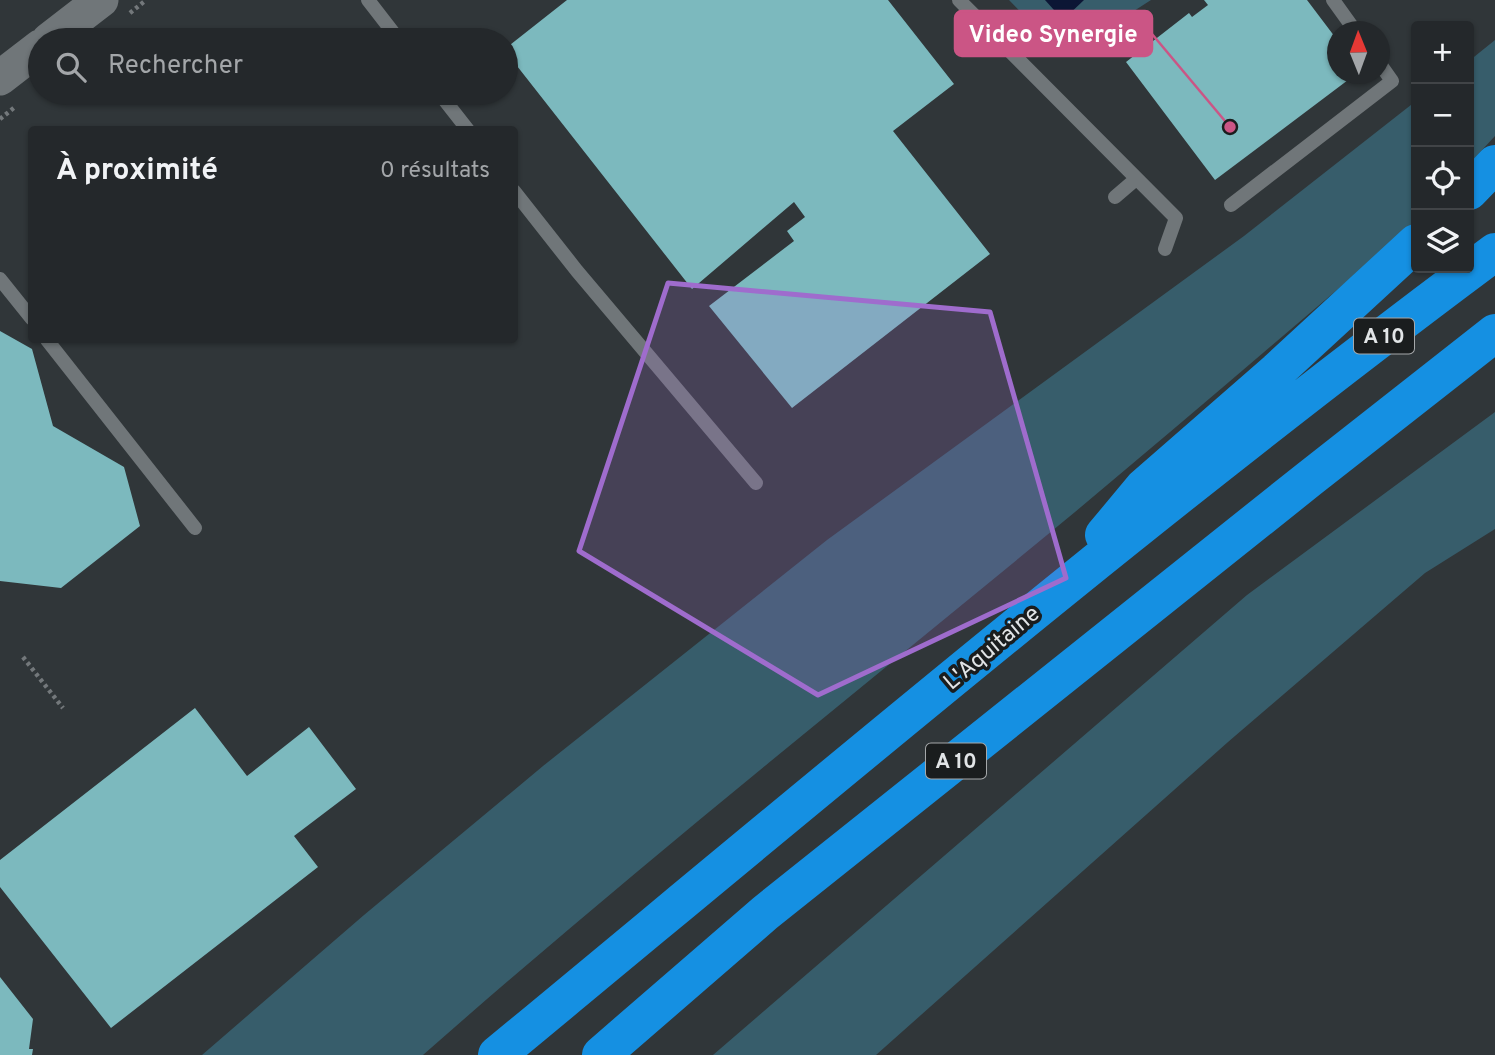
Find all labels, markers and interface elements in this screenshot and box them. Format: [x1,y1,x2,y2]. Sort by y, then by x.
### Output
callout: Video Synergie [955,11,1152,56]
text: Video Synergie [968,21,1138,51]
north arrow [1327,21,1390,84]
map controls [1411,21,1474,273]
button: + [1411,21,1474,84]
search box [28,28,518,105]
icon: search [52,48,90,86]
text: Rechercher [108,50,243,83]
button: − [1411,84,1474,147]
button: locate [1411,147,1474,210]
text: À proximité [56,153,218,190]
text: 0 résultats [380,157,490,186]
button: layers [1411,210,1474,273]
road number: A 10 [1354,318,1414,354]
street label: L'Aquitaine [938,600,1047,698]
road number: A 10 [926,744,986,778]

